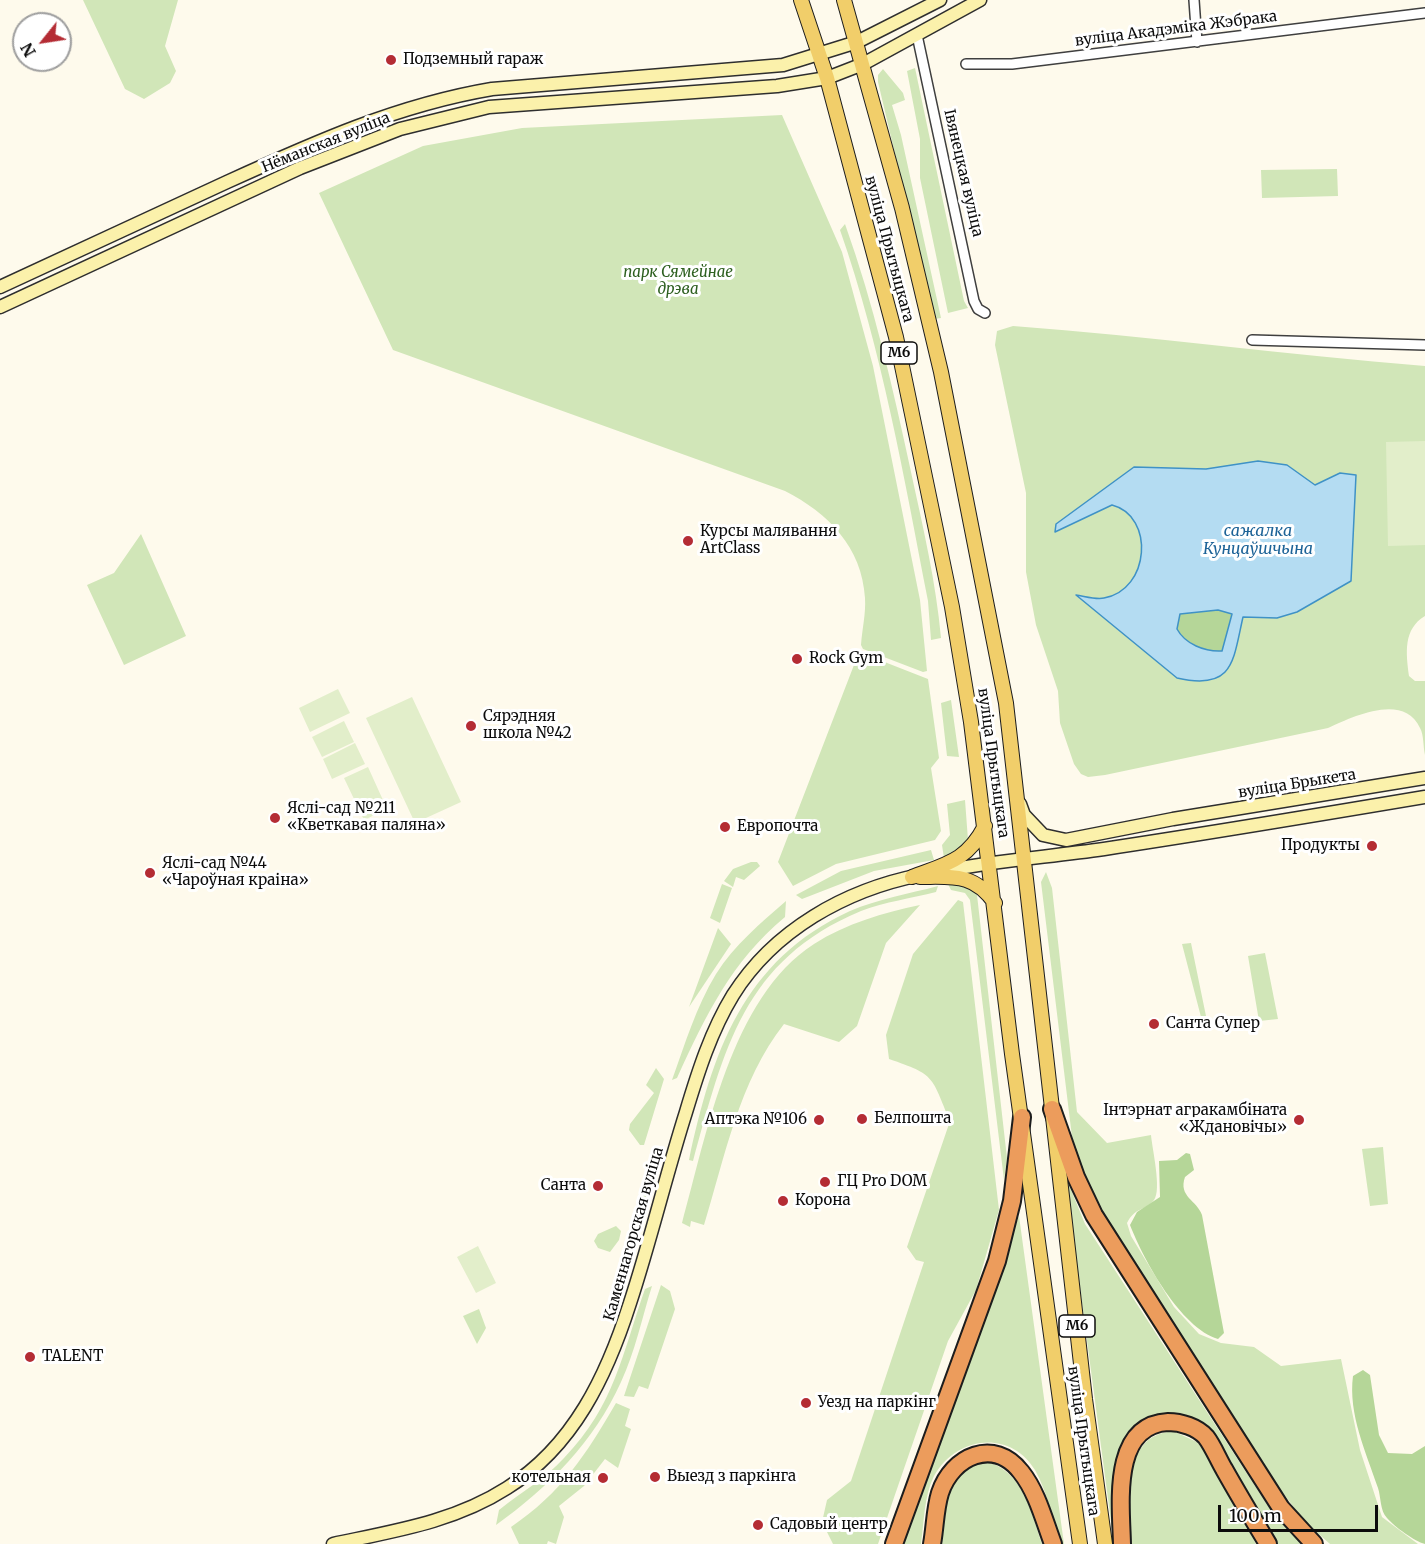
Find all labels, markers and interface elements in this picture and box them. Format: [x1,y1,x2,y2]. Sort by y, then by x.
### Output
street label: вуліца Акадэміка Жэбрака [1074,8,1278,50]
north arrow [12,12,72,72]
text: N [16,40,40,60]
place label: Подземный гараж [403,51,543,69]
marker: Подземный гараж [384,53,398,67]
street label: Івянецкая вуліца [940,107,986,239]
street label: Нёманская вуліца [259,109,393,177]
street label: вуліца Прытыцкага [861,174,917,324]
park label: парк Сямейнае дрэва [623,264,733,299]
road number: М6 [881,342,917,364]
water label: сажалка Кунцаўшчына [1203,521,1313,559]
place label: Курсы малявання ArtClass [700,523,837,558]
marker: Курсы малявання ArtClass [681,534,695,548]
place label: Rock Gym [809,650,883,668]
marker: Rock Gym [790,652,804,666]
street label: вуліца Прытыцкага [974,687,1012,839]
place label: Сярэдняя школа №42 [483,708,572,743]
marker: Сярэдняя школа №42 [464,719,478,733]
street label: вуліца Брыкета [1237,766,1357,802]
place label: Яслі-сад №211 «Кветкавая паляна» [287,800,446,835]
marker: Яслі-сад №211 «Кветкавая паляна» [268,811,282,825]
place label: Европочта [737,818,818,836]
marker: Европочта [718,820,732,834]
place label: Продукты [1281,837,1360,855]
marker: Продукты [1365,839,1379,853]
place label: Яслі-сад №44 «Чароўная краіна» [162,855,309,890]
marker: Яслі-сад №44 «Чароўная краіна» [143,866,157,880]
place label: Санта Супер [1166,1015,1260,1033]
marker: Санта Супер [1147,1017,1161,1031]
place label: Інтэрнат агракамбіната «Ждановічы» [1103,1102,1287,1137]
place label: Белпошта [874,1110,951,1128]
place label: Аптэка №106 [705,1111,807,1129]
marker: Белпошта [855,1112,869,1126]
marker: Аптэка №106 [812,1113,826,1127]
marker: Інтэрнат агракамбіната «Ждановічы» [1292,1113,1306,1127]
street label: Каменнагорская вуліца [601,1145,667,1323]
place label: ГЦ Pro DOM [837,1173,927,1191]
marker: ГЦ Pro DOM [818,1175,832,1189]
place label: Санта [541,1177,586,1195]
marker: Санта [591,1179,605,1193]
place label: Корона [795,1192,851,1210]
marker: Корона [776,1194,790,1208]
road number: М6 [1059,1315,1095,1337]
place label: TALENT [42,1348,103,1366]
marker: TALENT [23,1350,37,1364]
street label: вуліца Прытыцкага [1064,1365,1102,1517]
place label: Уезд на паркінг [818,1394,936,1412]
marker: Уезд на паркінг [799,1396,813,1410]
place label: Выезд з паркінга [667,1468,796,1486]
place label: котельная [511,1469,591,1487]
marker: Выезд з паркінга [648,1470,662,1484]
marker: котельная [596,1471,610,1485]
scale bar [1221,1493,1382,1531]
text: 100 m [1229,1504,1282,1527]
place label: Садовый центр [770,1516,888,1534]
marker: Садовый центр [751,1518,765,1532]

